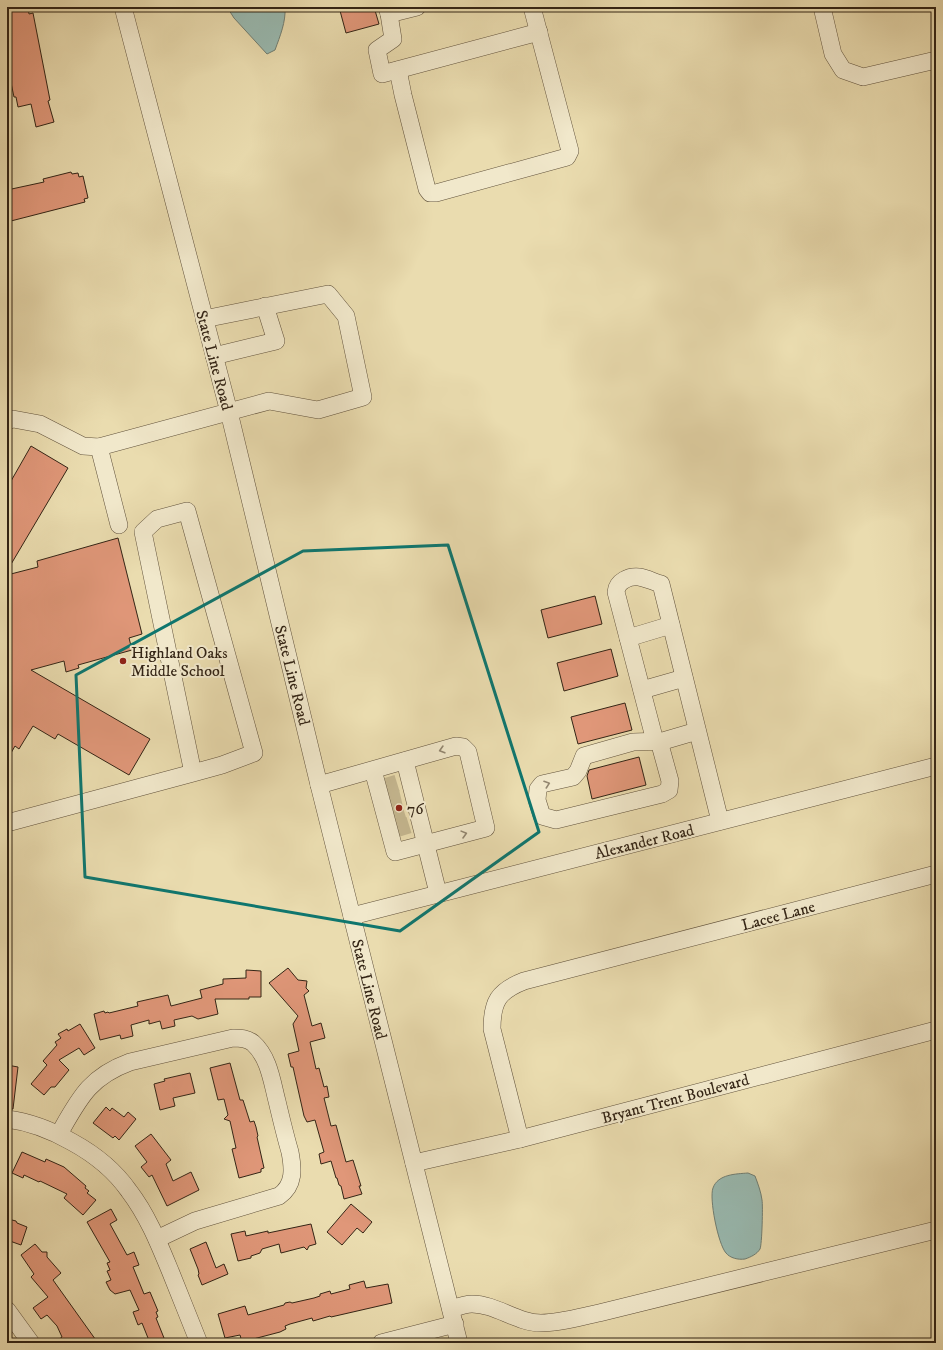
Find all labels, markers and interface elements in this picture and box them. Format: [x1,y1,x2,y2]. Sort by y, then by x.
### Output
street label: State Line Road [191,308,237,412]
street label: State Line Road [270,623,314,727]
place label: Highland Oaks Middle School [131,643,227,681]
marker: Highland Oaks Middle School [118,656,128,666]
one-way arrow [439,745,446,754]
one-way arrow [544,780,551,788]
place label: 76 [407,799,424,819]
marker: 76 [394,803,404,813]
street label: Alexander Road [593,820,696,864]
one-way arrow [460,830,467,839]
street label: Lacee Lane [739,896,818,935]
street label: State Line Road [347,937,391,1041]
street label: Bryant Trent Boulevard [599,1070,751,1128]

